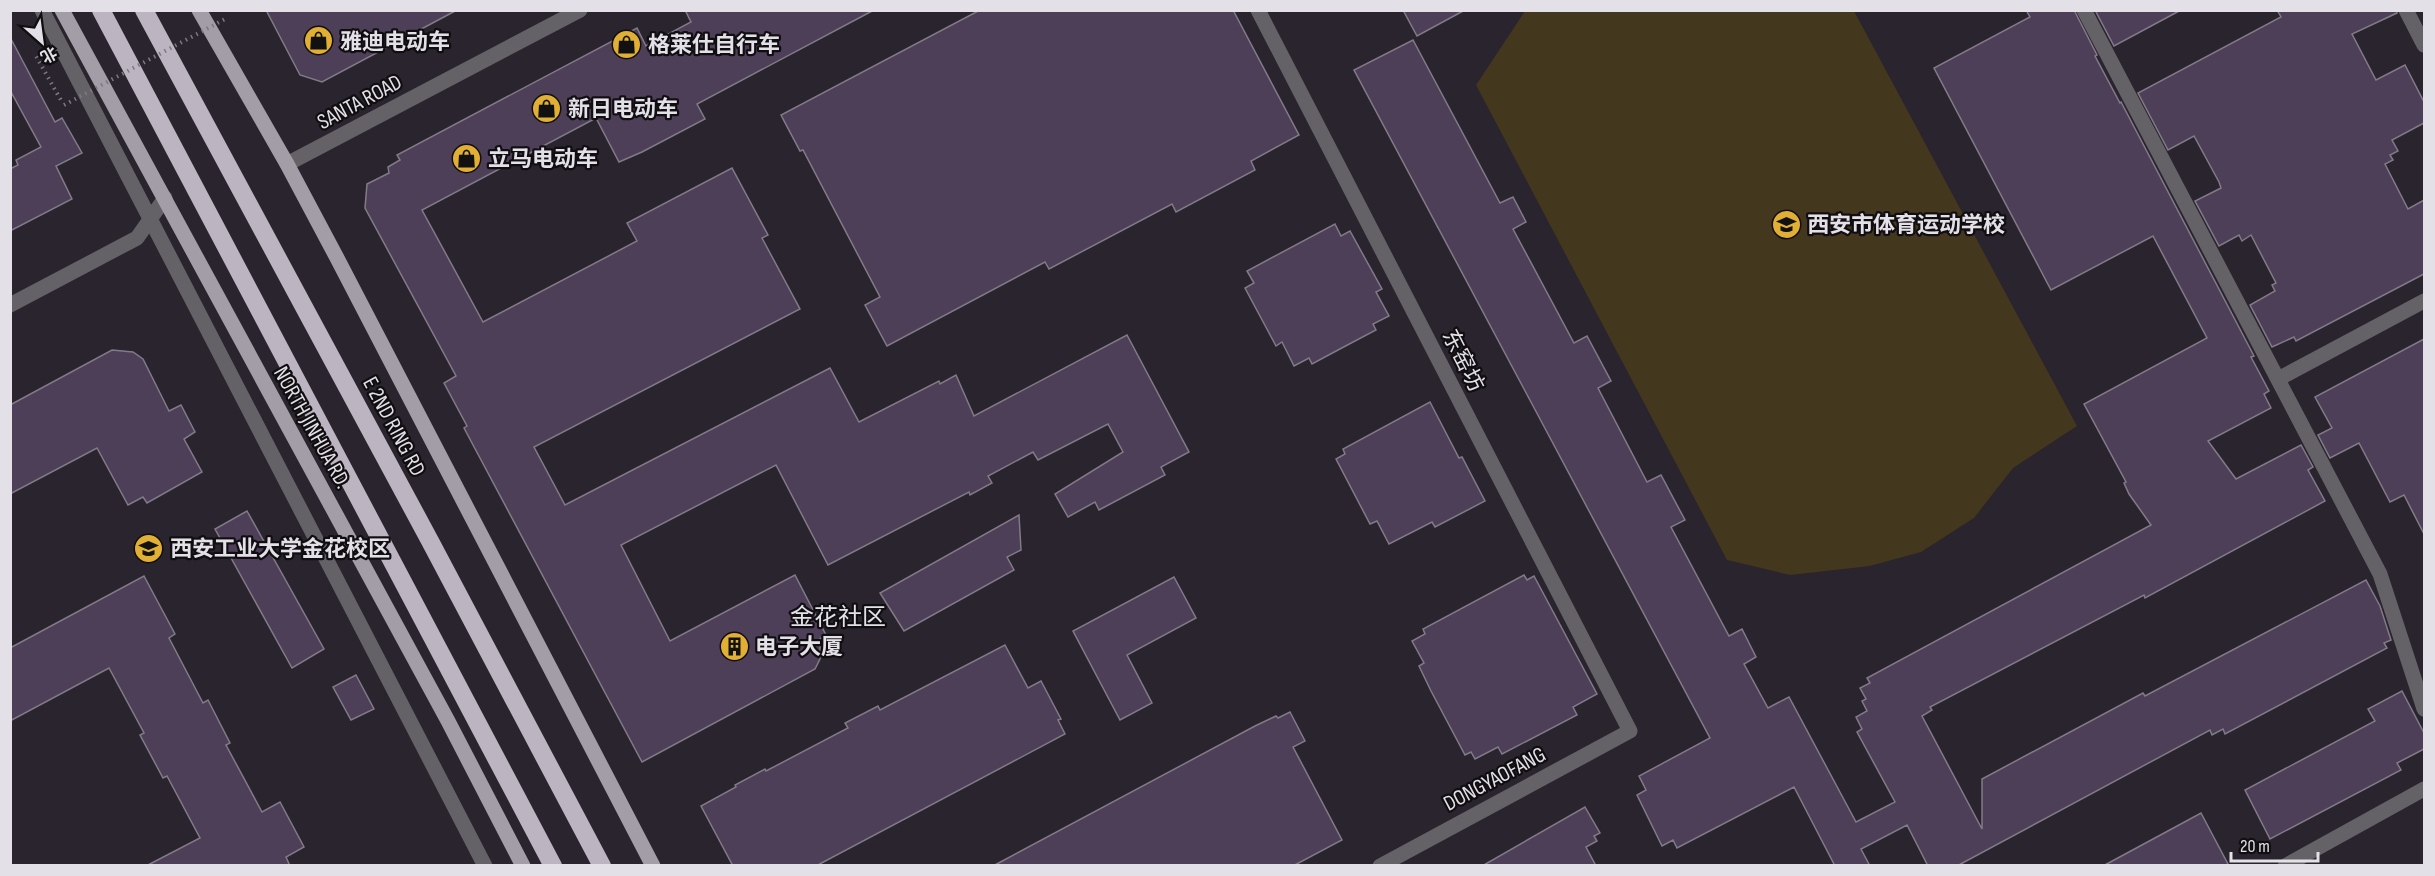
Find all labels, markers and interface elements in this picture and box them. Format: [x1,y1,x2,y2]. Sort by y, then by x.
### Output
north arrow [12,12,72,72]
shop icon: 雅迪电动车 [303,25,335,57]
shop icon: 格莱仕自行车 [611,28,643,60]
place label: 雅迪电动车 [340,29,450,56]
place label: 格莱仕自行车 [648,32,780,59]
text: 北 [37,42,60,66]
street label: SANTA ROAD [313,69,407,136]
shop icon: 新日电动车 [531,92,563,124]
place label: 新日电动车 [568,96,678,123]
shop icon: 立马电动车 [451,142,483,174]
place label: 立马电动车 [488,146,598,173]
school or university icon: 西安市体育运动学校 [1770,208,1802,240]
place label: 西安市体育运动学校 [1807,212,2005,239]
street label: 东窑坊 [1436,325,1490,396]
street label: NORTH JINHUA RD. [267,362,356,493]
street label: E 2ND RING RD [356,372,431,481]
school or university icon: 西安工业大学金花校区 [133,532,165,564]
place label: 西安工业大学金花校区 [170,536,390,563]
district label: 金花社区 [790,603,886,632]
building icon: 电子大厦 [718,630,750,662]
place label: 电子大厦 [755,634,843,661]
street label: DONGYAOFANG [1439,741,1550,817]
scale bar [2231,825,2318,863]
text: 20 m [2240,836,2270,857]

